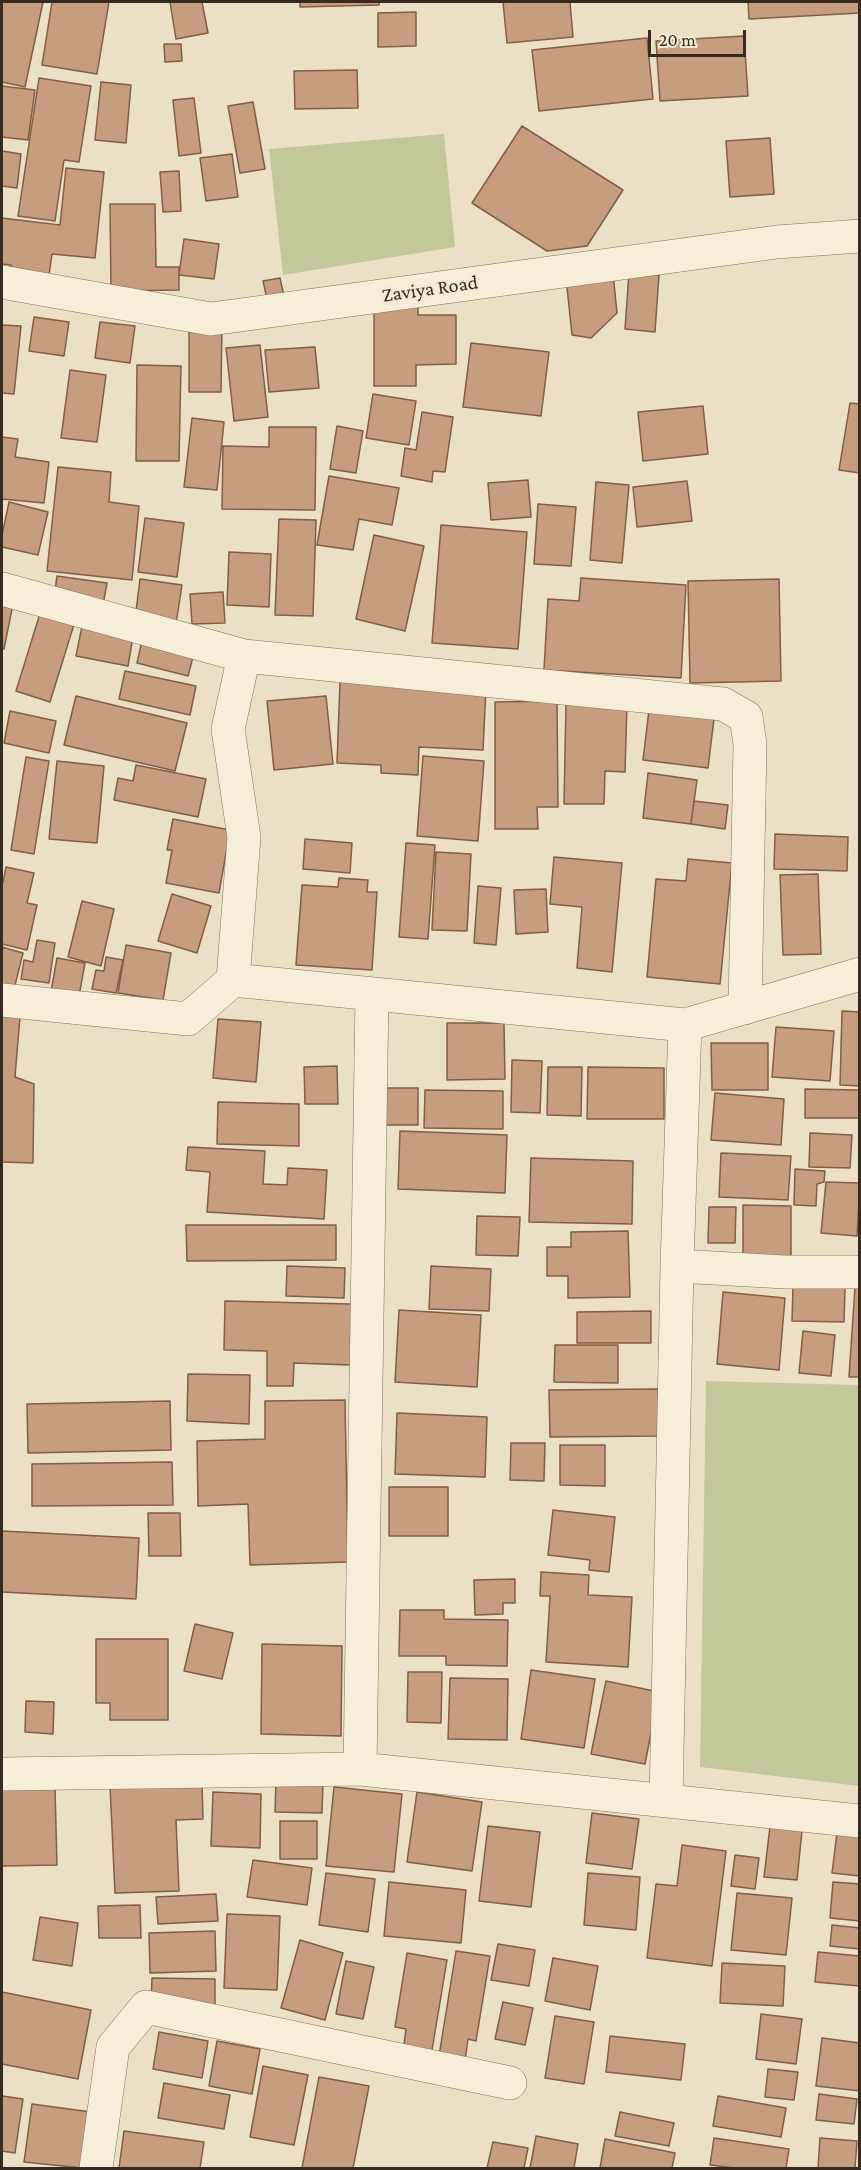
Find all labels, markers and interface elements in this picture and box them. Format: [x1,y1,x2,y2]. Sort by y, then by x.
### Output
scale bar [651,18,748,56]
text: 20 m [659,30,696,50]
street label: Zaviya Road [380,270,480,308]

